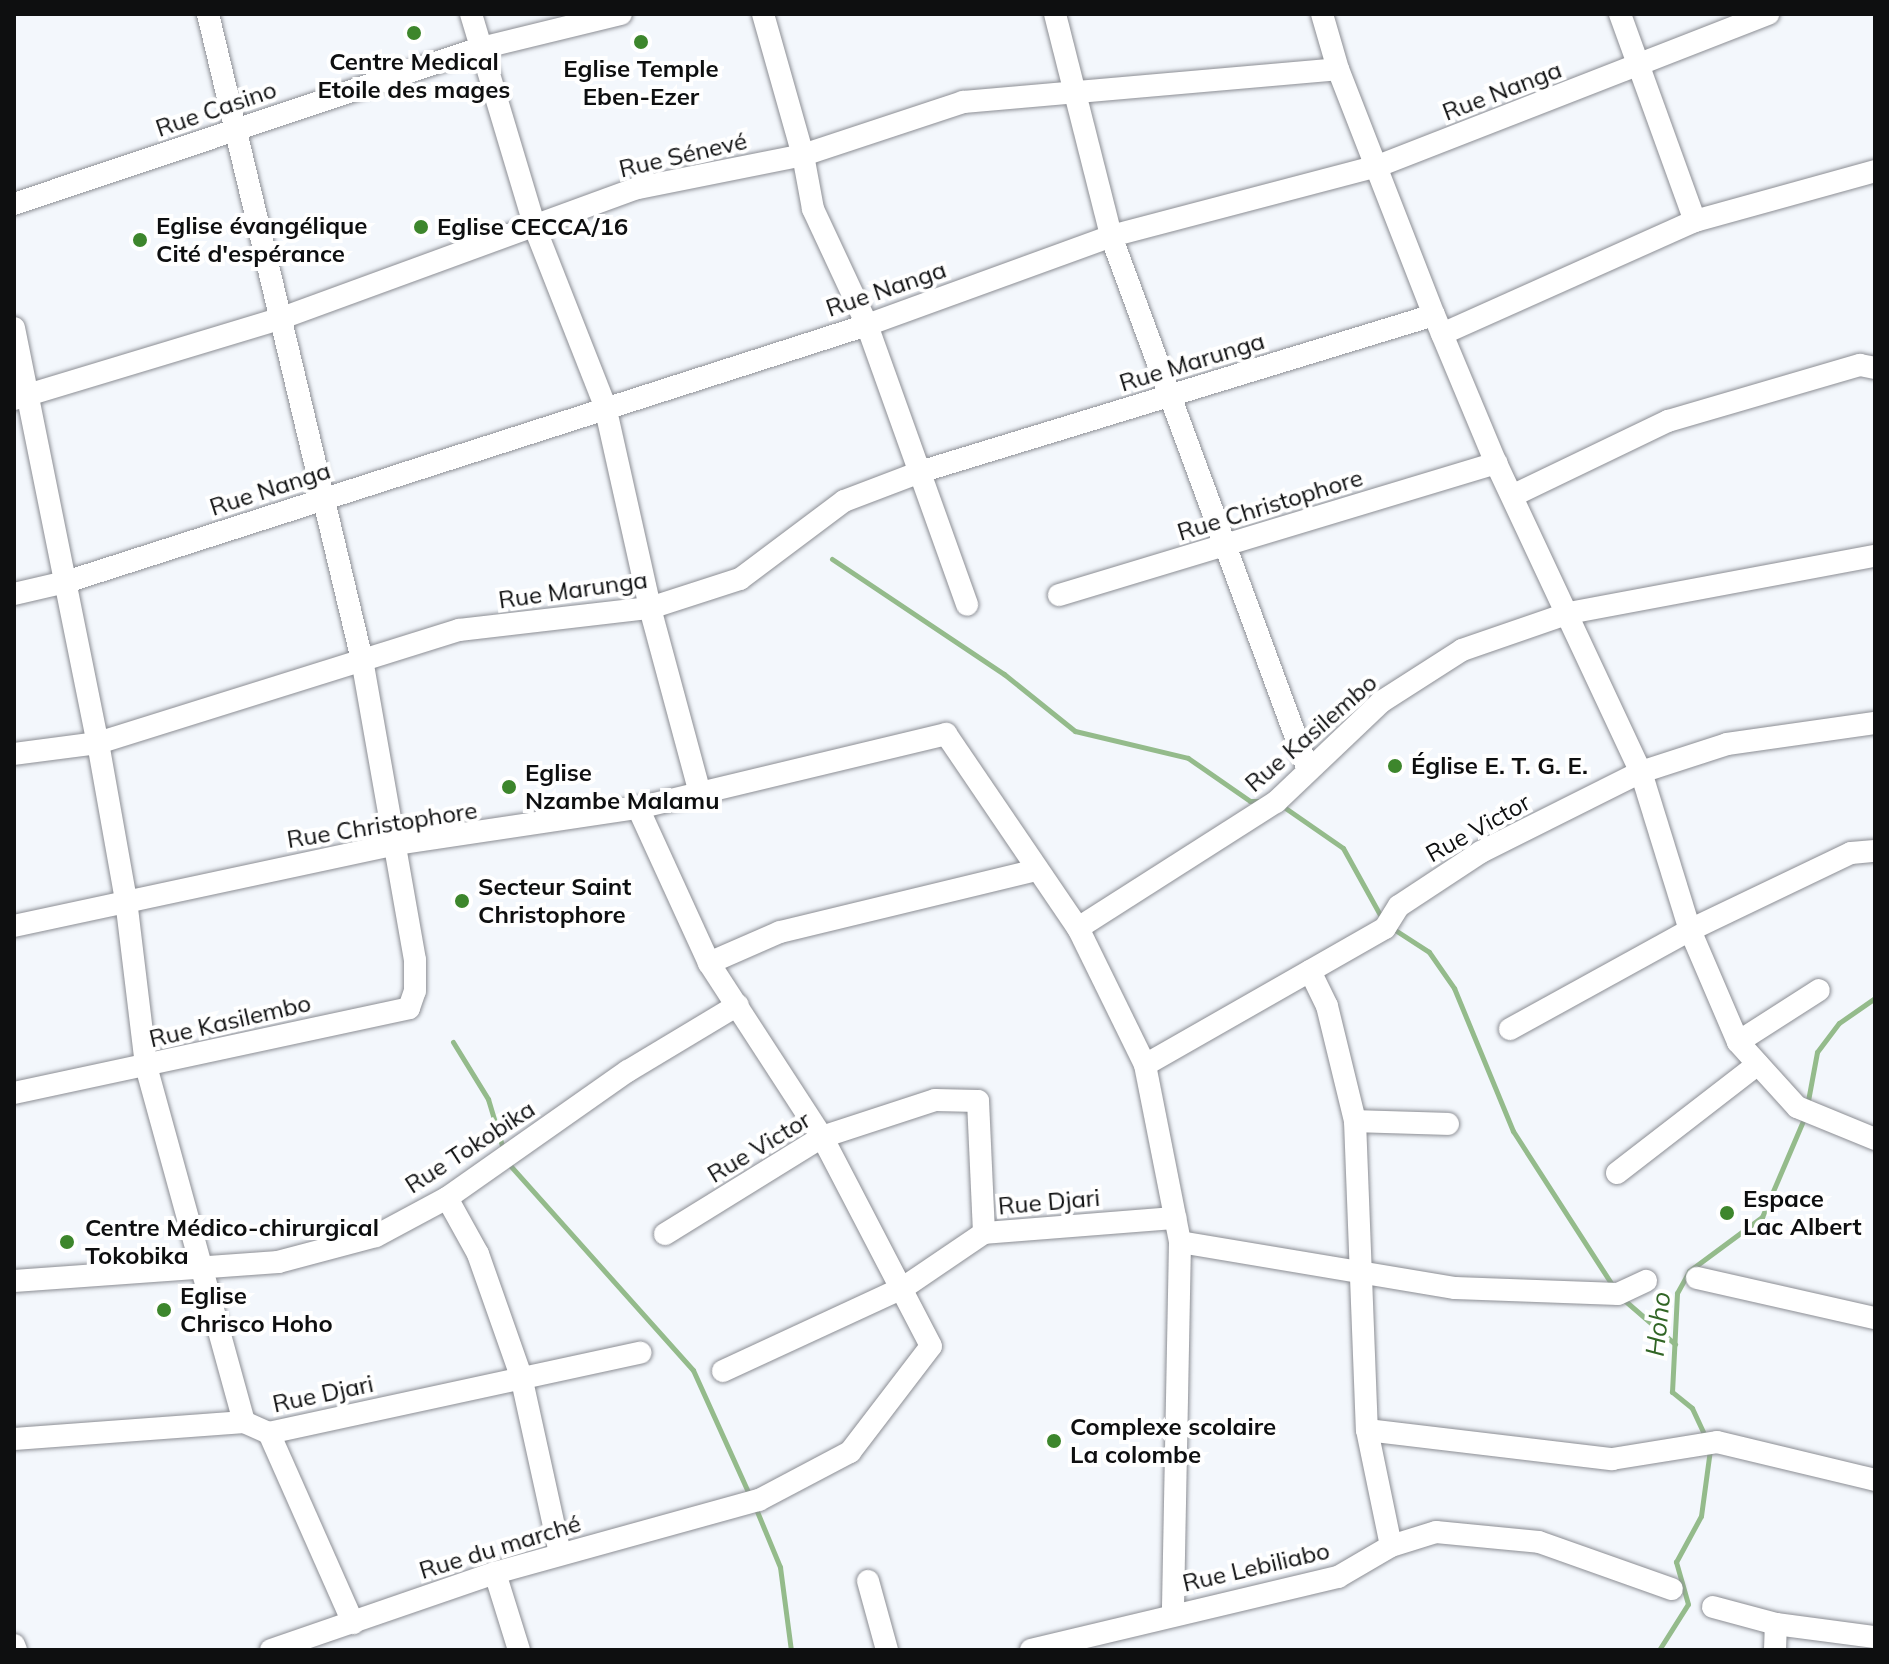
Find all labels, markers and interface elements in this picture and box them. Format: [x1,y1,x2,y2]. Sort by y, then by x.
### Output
marker: Centre Medical Etoile des mages [403,22,425,44]
marker: Eglise Temple Eben-Ezer [632,33,650,51]
place label: Centre Medical Etoile des mages [318,48,510,104]
place label: Eglise Temple Eben-Ezer [563,55,719,111]
street label: Rue Nanga [1438,55,1566,127]
street label: Rue Casino [152,75,280,143]
street label: Rue Sénevé [616,126,750,184]
place label: Eglise évangélique Cité d'espérance [156,212,367,268]
place label: Eglise CECCA/16 [437,213,628,241]
marker: Eglise CECCA/16 [412,218,430,236]
marker: Eglise évangélique Cité d'espérance [131,231,149,249]
street label: Rue Nanga [822,255,950,323]
street label: Rue Marunga [1116,326,1268,398]
street label: Rue Nanga [206,456,334,522]
street label: Rue Christophore [1174,463,1366,547]
street label: Rue Marunga [497,565,649,615]
street label: Rue Kasilembo [1239,668,1383,798]
place label: Église E. T. G. E. [1411,752,1588,780]
marker: Église E. T. G. E. [1386,757,1404,775]
place label: Eglise Nzambe Malamu [525,759,719,815]
marker: Eglise Nzambe Malamu [500,778,518,796]
street label: Rue Victor [1421,788,1535,868]
street label: Rue Christophore [285,796,479,854]
place label: Secteur Saint Christophore [478,873,631,929]
marker: Secteur Saint Christophore [453,892,471,910]
street label: Rue Kasilembo [146,988,314,1054]
street label: Rue Tokobika [400,1094,540,1200]
street label: Rue Victor [702,1105,816,1189]
street label: Rue Djari [997,1183,1101,1221]
place label: Espace Lac Albert [1743,1185,1861,1241]
marker: Espace Lac Albert [1718,1204,1736,1222]
place label: Centre Médico-chirurgical Tokobika [85,1214,379,1270]
marker: Centre Médico-chirurgical Tokobika [56,1231,78,1253]
place label: Eglise Chrisco Hoho [180,1282,333,1338]
water label: Hoho [1639,1290,1677,1358]
marker: Eglise Chrisco Hoho [155,1301,173,1319]
street label: Rue Djari [270,1369,376,1419]
place label: Complexe scolaire La colombe [1070,1413,1276,1469]
marker: Complexe scolaire La colombe [1045,1432,1063,1450]
street label: Rue du marché [416,1509,584,1585]
street label: Rue Lebiliabo [1180,1536,1332,1598]

